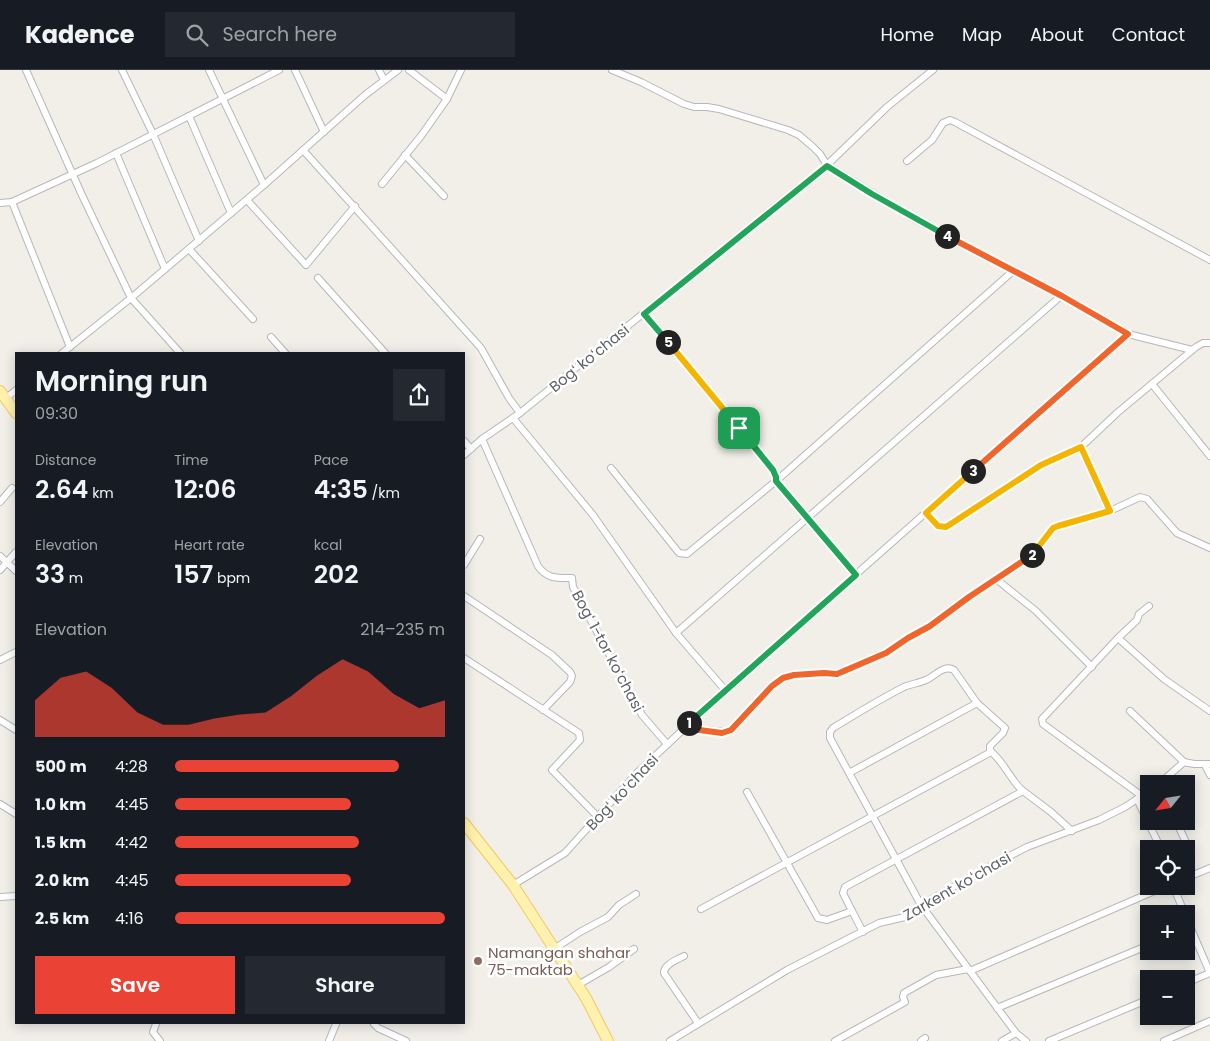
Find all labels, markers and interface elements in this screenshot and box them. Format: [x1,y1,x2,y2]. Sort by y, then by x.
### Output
search box [165,12,515,57]
text: Kadence [25,18,135,51]
icon: search [183,21,211,49]
text: Search here [223,21,337,48]
text: Home [880,22,934,47]
text: Map [962,22,1002,47]
text: About [1030,22,1084,47]
text: Contact [1112,22,1185,47]
pin: 4 [934,224,960,248]
text: 4 [943,226,952,246]
street label: Bogʻ koʻchasi [545,319,633,397]
pin: 5 [656,330,680,354]
text: 5 [664,332,673,352]
text: Morning run [35,362,208,401]
button: share [393,369,445,421]
text: 09:30 [35,402,78,425]
pin [718,407,760,449]
icon: arrive [725,414,753,442]
text: Distance [35,450,96,470]
text: Time [174,450,208,470]
text: Pace [314,450,348,470]
pin: 3 [960,458,986,484]
text: 3 [969,461,978,481]
text: 2.64 [35,472,88,507]
text: 12:06 [174,472,236,507]
text: 4:35 [314,472,368,507]
text: km [88,483,114,503]
text: /km [368,483,400,503]
text: Elevation [35,535,98,555]
text: Heart rate [174,535,245,555]
text: kcal [314,535,342,555]
pin: 2 [1020,542,1044,568]
text: 2 [1029,545,1037,565]
text: 33 [35,557,65,592]
text: 157 [174,557,213,592]
text: 202 [314,557,359,592]
text: m [65,568,83,588]
text: bpm [213,568,250,588]
street label: Bogʻ 1-tor koʻchasi [567,586,649,716]
text: Elevation [35,618,107,641]
text: 214–235 m [360,618,445,641]
pin: 1 [676,710,702,736]
text: 1 [687,713,692,733]
street label: Bogʻ koʻchasi [581,749,663,835]
text: 500 m [35,755,87,778]
text: 4:28 [115,755,148,778]
north arrow [1140,775,1195,830]
map controls [1140,775,1195,1025]
text: 1.0 km [35,793,86,816]
text: 4:45 [115,793,149,816]
text: 1.5 km [35,831,86,854]
text: 4:42 [115,831,148,854]
button: locate [1140,840,1195,895]
street label: Zarkent koʻchasi [899,847,1015,925]
text: 2.0 km [35,869,89,892]
text: 4:45 [115,869,149,892]
button: + [1140,905,1195,960]
text: 2.5 km [35,907,89,930]
text: 4:16 [115,907,144,930]
place label: Namangan shahar 75-maktab [488,942,631,980]
marker: Namangan shahar 75-maktab [472,955,484,967]
button: Save [35,956,235,1014]
button: Share [245,956,445,1014]
button: − [1140,970,1195,1025]

